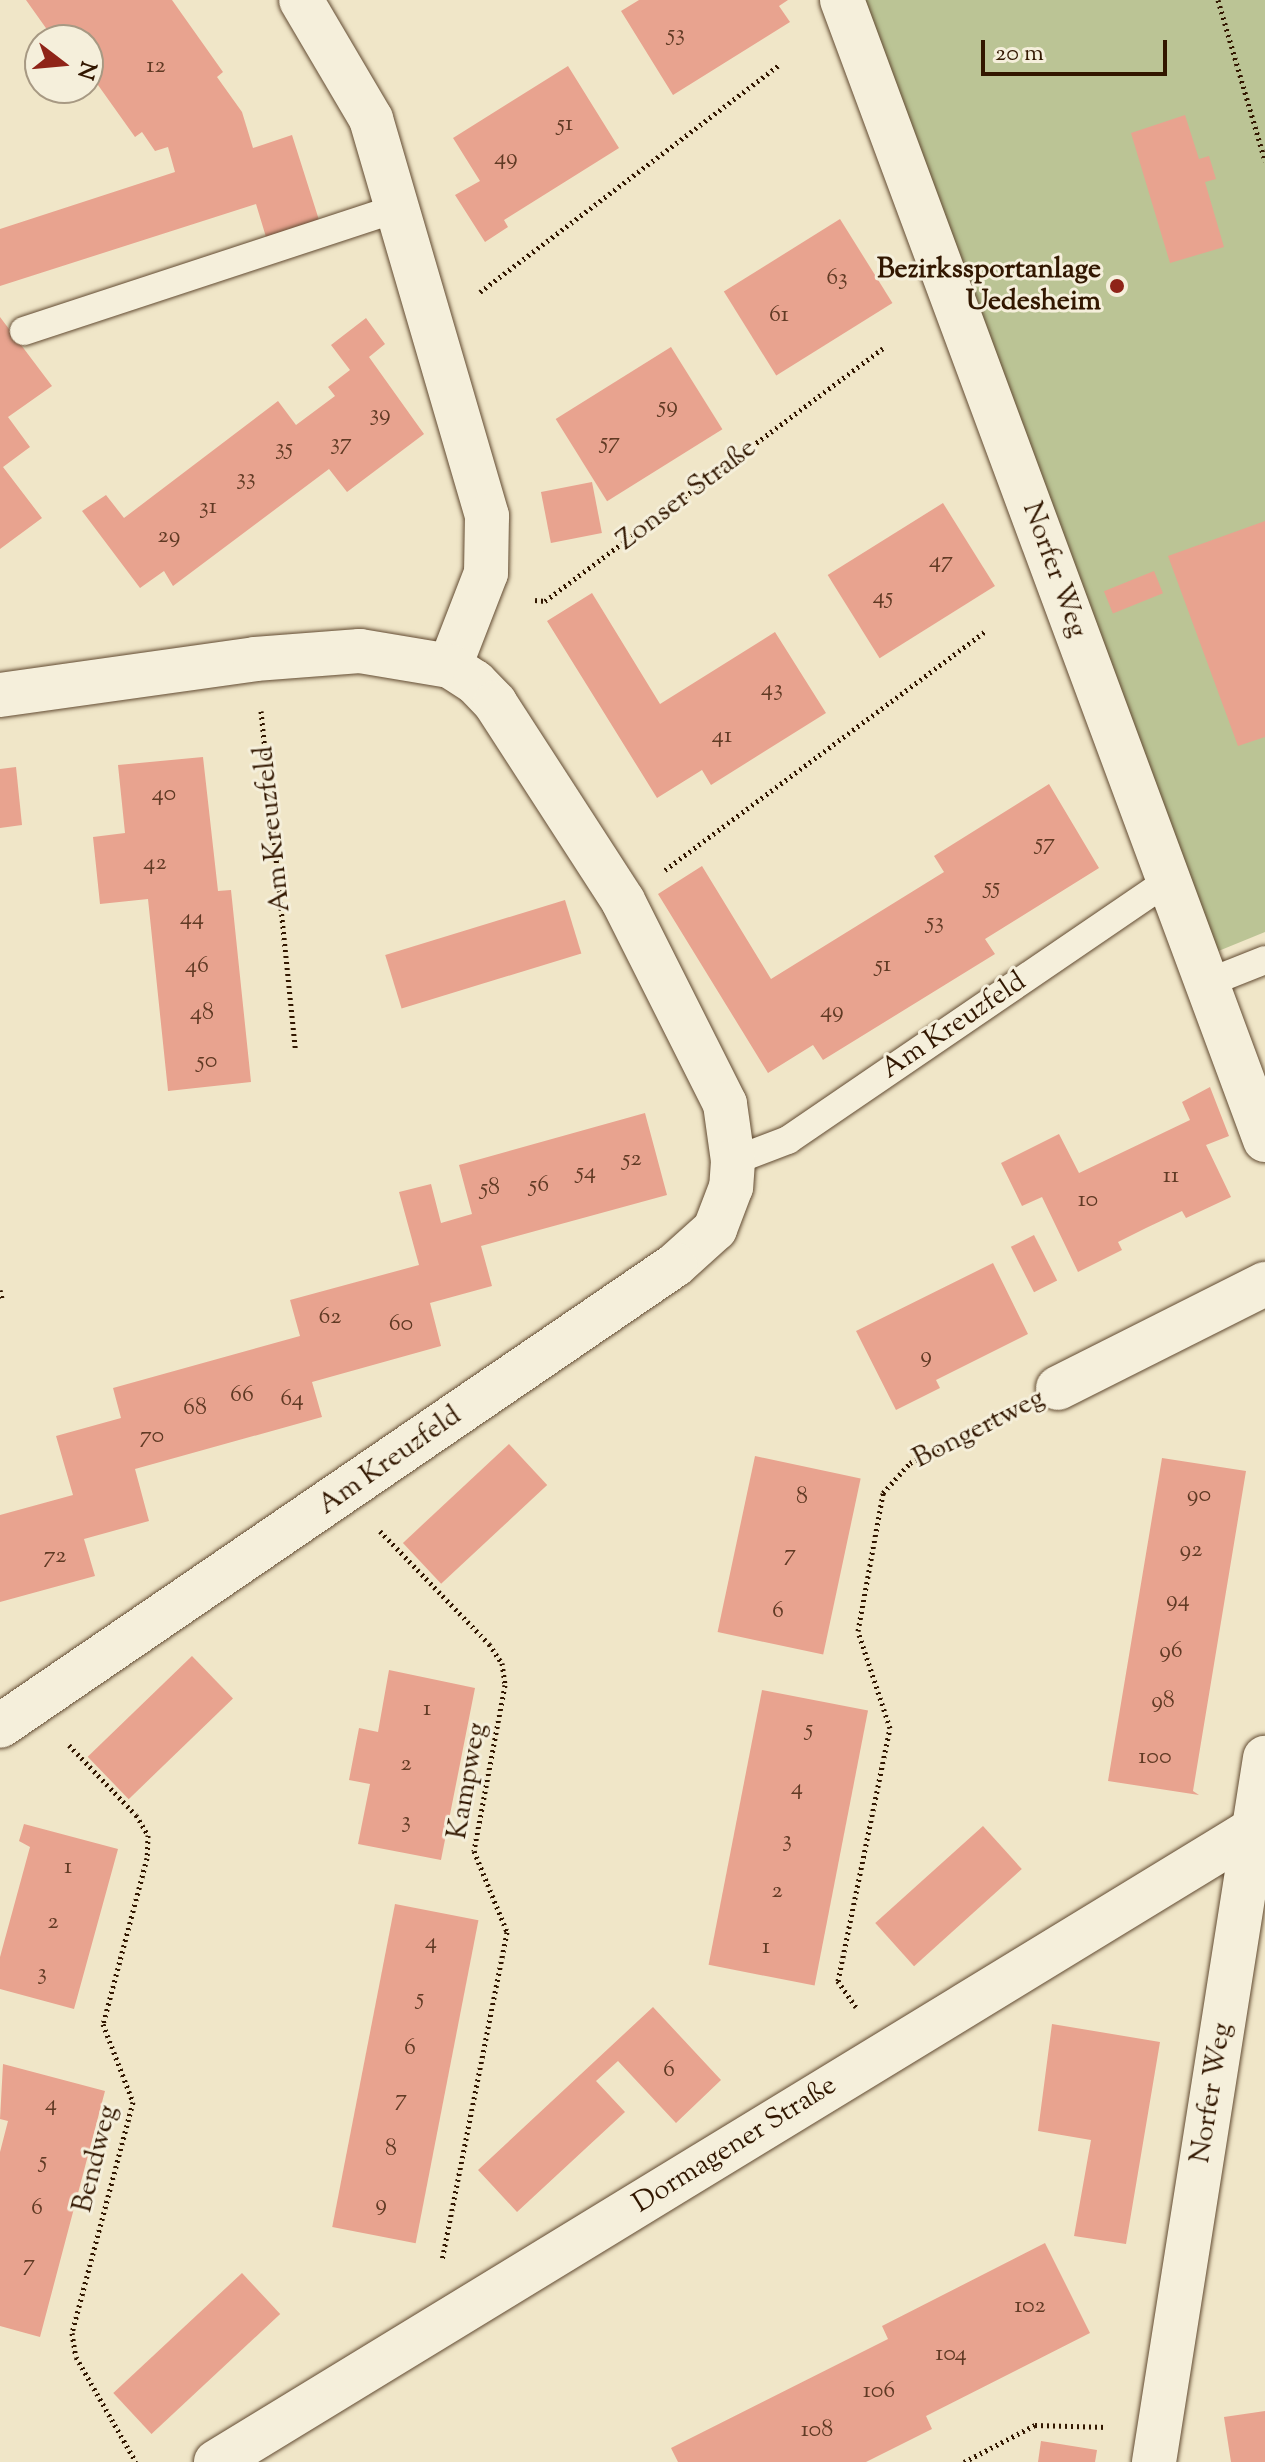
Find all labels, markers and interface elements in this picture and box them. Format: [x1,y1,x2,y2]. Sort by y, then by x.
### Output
house number: 53 [667,21,685,49]
north arrow [24,24,104,104]
scale bar [985,24,1171,74]
text: 20 m [995,37,1044,71]
house number: 12 [146,53,166,81]
text: N [67,57,103,83]
house number: 51 [557,111,573,139]
house number: 49 [494,145,518,173]
place label: Bezirkssportanlage Uedesheim [877,253,1101,319]
house number: 63 [826,265,848,293]
marker: Bezirkssportanlage Uedesheim [1108,277,1126,295]
house number: 61 [769,302,789,330]
house number: 59 [658,393,678,421]
house number: 39 [369,401,391,429]
house number: 57 [600,429,620,457]
house number: 37 [330,430,352,458]
street label: Zonser Straße [611,432,763,558]
house number: 35 [275,435,293,463]
house number: 33 [236,465,256,493]
house number: 31 [199,494,217,522]
street label: Norfer Weg [1014,498,1094,642]
house number: 29 [158,523,180,551]
house number: 47 [929,548,953,576]
house number: 45 [873,584,893,612]
house number: 43 [761,676,783,704]
house number: 41 [712,723,732,751]
street label: Am Kreuzfeld [248,744,298,914]
house number: 40 [152,781,176,809]
house number: 57 [1035,830,1055,858]
house number: 42 [143,850,167,878]
house number: 55 [984,874,1000,902]
house number: 44 [180,905,204,933]
house number: 53 [926,909,944,937]
house number: 51 [875,952,891,980]
house number: 46 [185,953,209,981]
street label: Am Kreuzfeld [875,965,1033,1087]
house number: 49 [820,998,844,1026]
house number: 48 [190,1000,214,1028]
house number: 50 [197,1048,217,1076]
house number: 52 [622,1146,642,1174]
house number: 54 [576,1159,596,1187]
house number: 11 [1163,1163,1179,1191]
house number: 56 [529,1172,549,1200]
house number: 58 [480,1175,500,1203]
house number: 10 [1078,1187,1098,1215]
house number: 62 [319,1304,341,1332]
house number: 60 [389,1311,413,1339]
house number: 9 [920,1343,932,1371]
house number: 66 [230,1382,254,1410]
street label: Bongertweg [908,1382,1050,1476]
house number: 64 [280,1386,304,1414]
house number: 68 [183,1395,207,1423]
street label: Am Kreuzfeld [312,1399,468,1523]
house number: 70 [140,1423,164,1451]
house number: 90 [1187,1482,1211,1510]
house number: 8 [796,1484,808,1512]
house number: 92 [1180,1537,1202,1565]
house number: 7 [784,1541,796,1569]
house number: 72 [43,1543,67,1571]
house number: 94 [1166,1587,1190,1615]
house number: 6 [772,1598,784,1626]
house number: 96 [1159,1638,1183,1666]
house number: 98 [1151,1688,1175,1716]
house number: 1 [423,1696,431,1724]
house number: 5 [805,1716,813,1744]
street label: Kampweg [441,1720,495,1842]
house number: 100 [1138,1744,1172,1772]
house number: 2 [400,1751,412,1779]
house number: 4 [791,1775,803,1803]
house number: 3 [401,1808,411,1836]
house number: 3 [782,1827,792,1855]
house number: 1 [64,1854,72,1882]
house number: 2 [771,1878,783,1906]
house number: 2 [47,1909,59,1937]
house number: 4 [425,1929,437,1957]
house number: 1 [762,1934,770,1962]
house number: 3 [37,1960,47,1988]
house number: 5 [416,1985,424,2013]
street label: Norfer Weg [1184,2021,1240,2165]
house number: 6 [404,2035,416,2063]
house number: 6 [663,2057,675,2085]
street label: Dormagener Straße [627,2069,843,2221]
house number: 7 [395,2086,407,2114]
house number: 4 [45,2091,57,2119]
street label: Bendweg [66,2102,126,2216]
house number: 8 [385,2136,397,2164]
house number: 5 [39,2148,47,2176]
house number: 9 [375,2191,387,2219]
house number: 6 [31,2195,43,2223]
house number: 7 [23,2251,35,2279]
house number: 102 [1014,2293,1046,2321]
house number: 104 [935,2341,967,2369]
house number: 106 [863,2378,895,2406]
house number: 108 [801,2417,833,2445]

